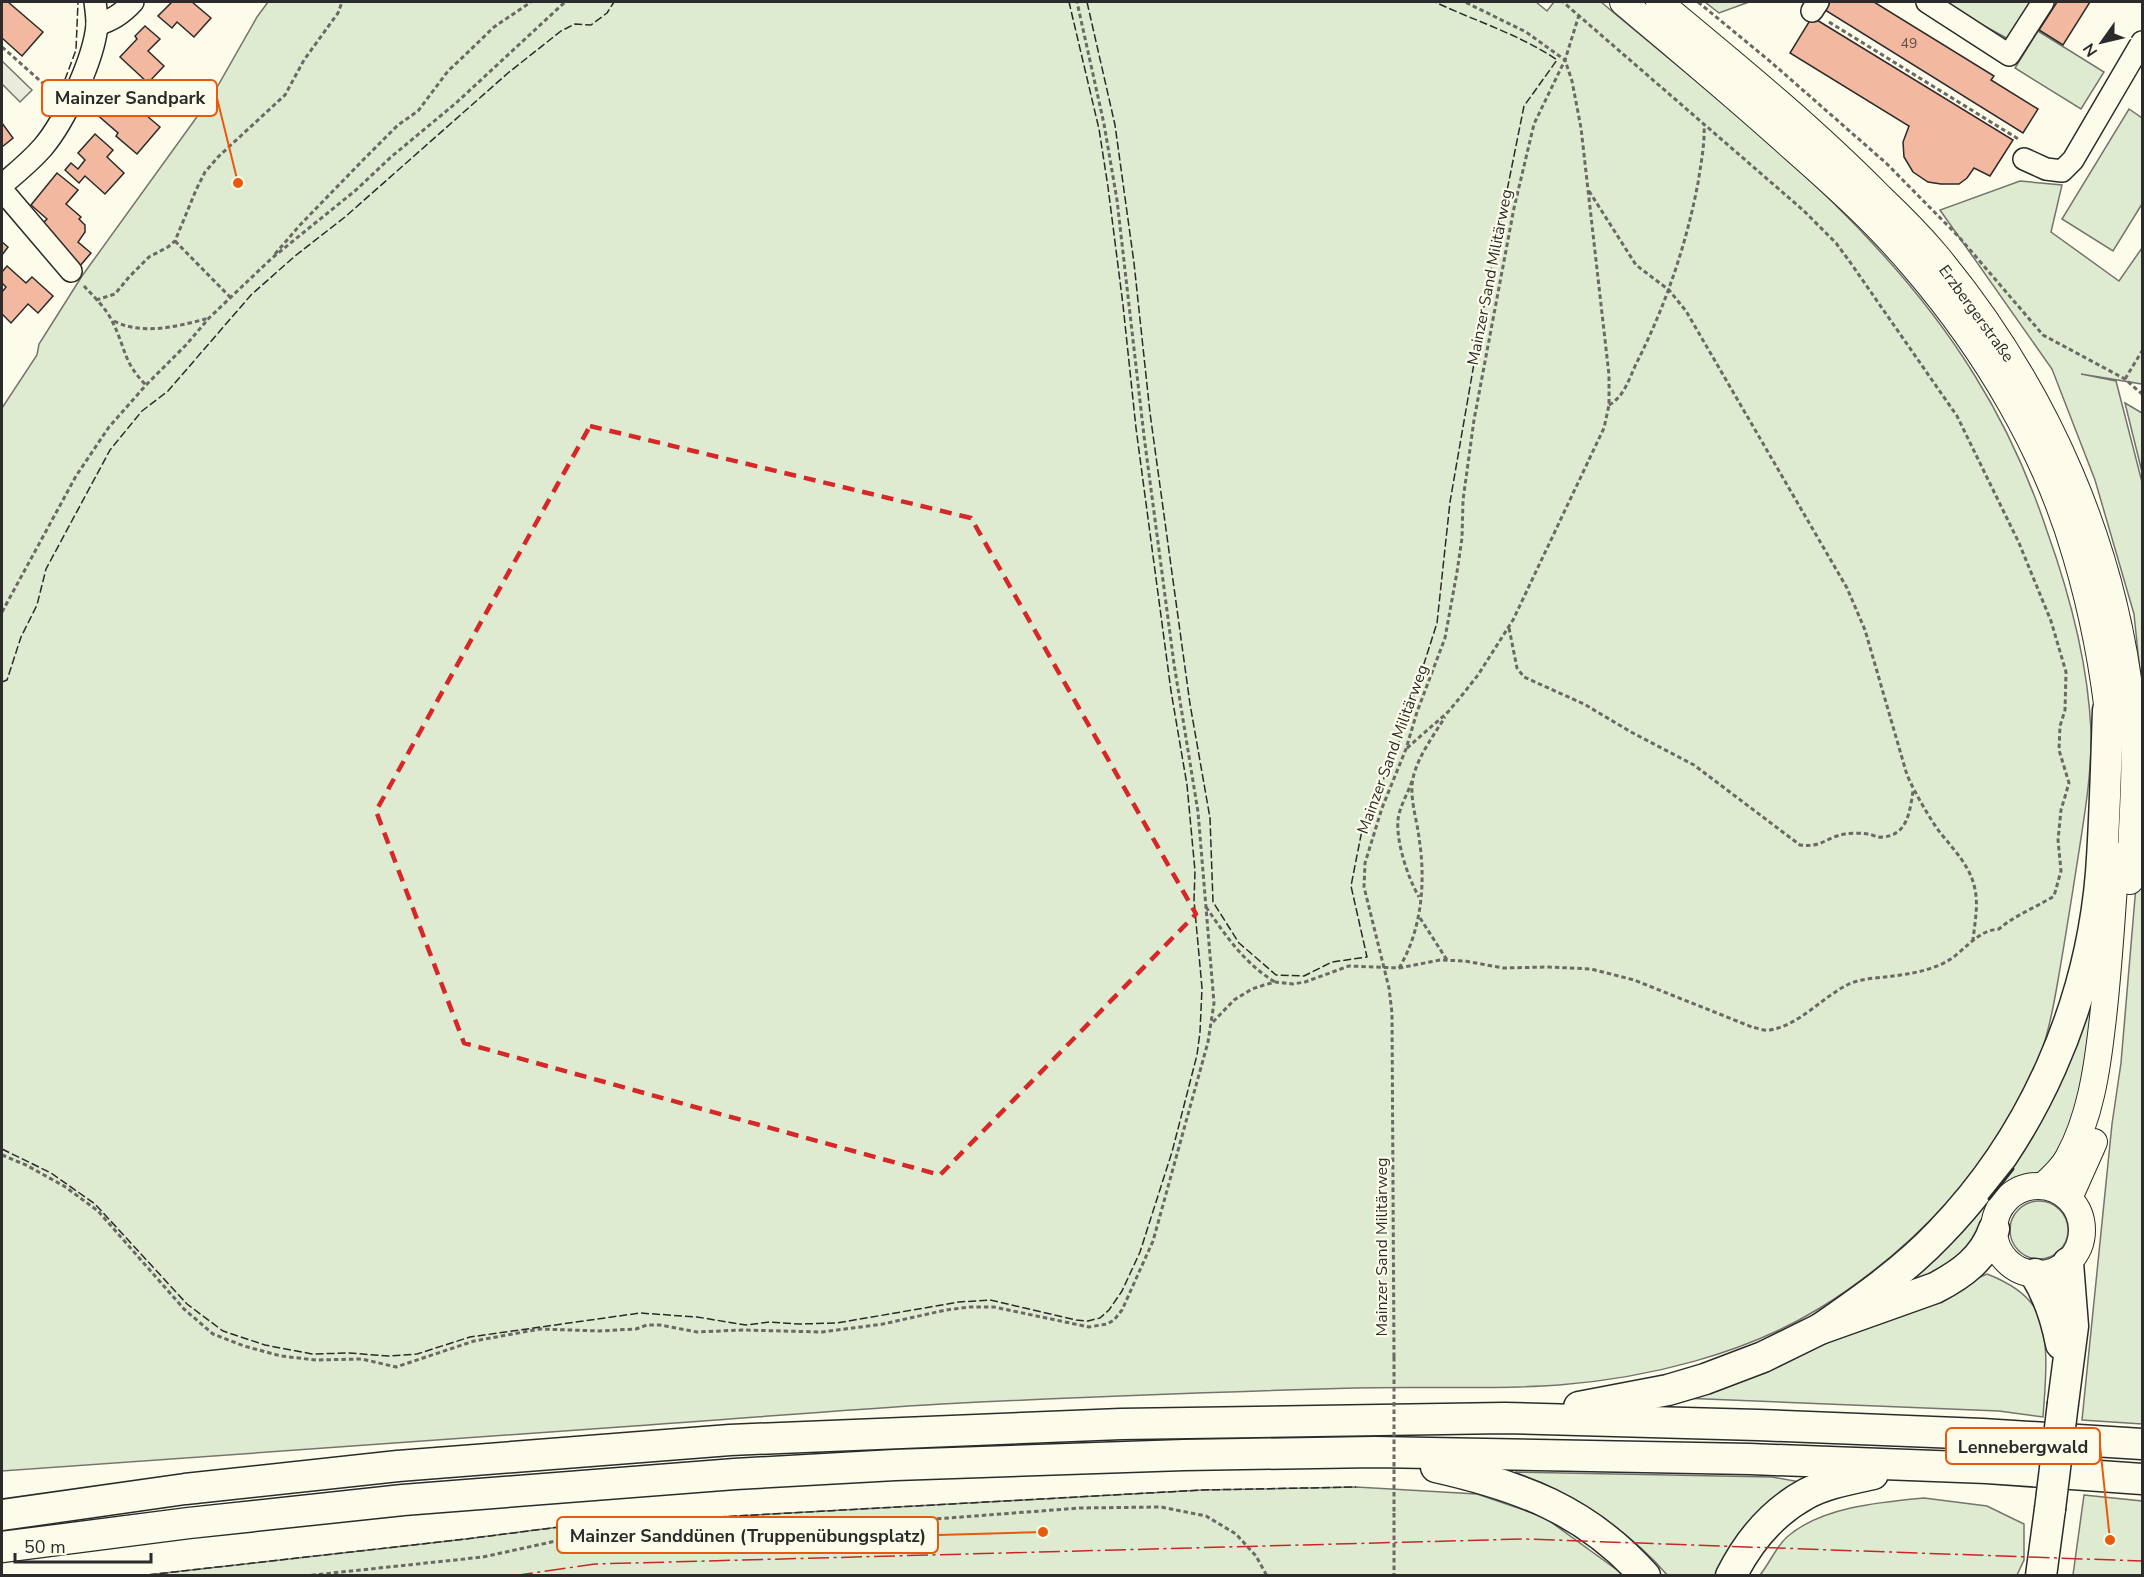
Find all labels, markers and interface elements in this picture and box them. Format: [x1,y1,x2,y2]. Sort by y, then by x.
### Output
north arrow [2072,12,2132,72]
house number: 49 [1901,34,1917,53]
text: N [2078,39,2103,61]
callout: Mainzer Sandpark [42,80,217,116]
text: Mainzer Sandpark [55,86,206,110]
street label: Mainzer Sand Militärweg [1462,187,1518,367]
street label: Erzbergerstraße [1933,261,2019,367]
street label: Mainzer Sand Militärweg [1352,662,1434,837]
street label: Mainzer Sand Militärweg [1371,1158,1393,1336]
callout: Lennebergwald [1946,1428,2100,1464]
text: Lennebergwald [1958,1435,2088,1459]
callout: Mainzer Sanddünen (Truppenübungsplatz) [557,1517,938,1553]
text: Mainzer Sanddünen (Truppenübungsplatz) [570,1524,926,1548]
scale bar [15,1526,152,1564]
text: 50 m [24,1535,66,1559]

